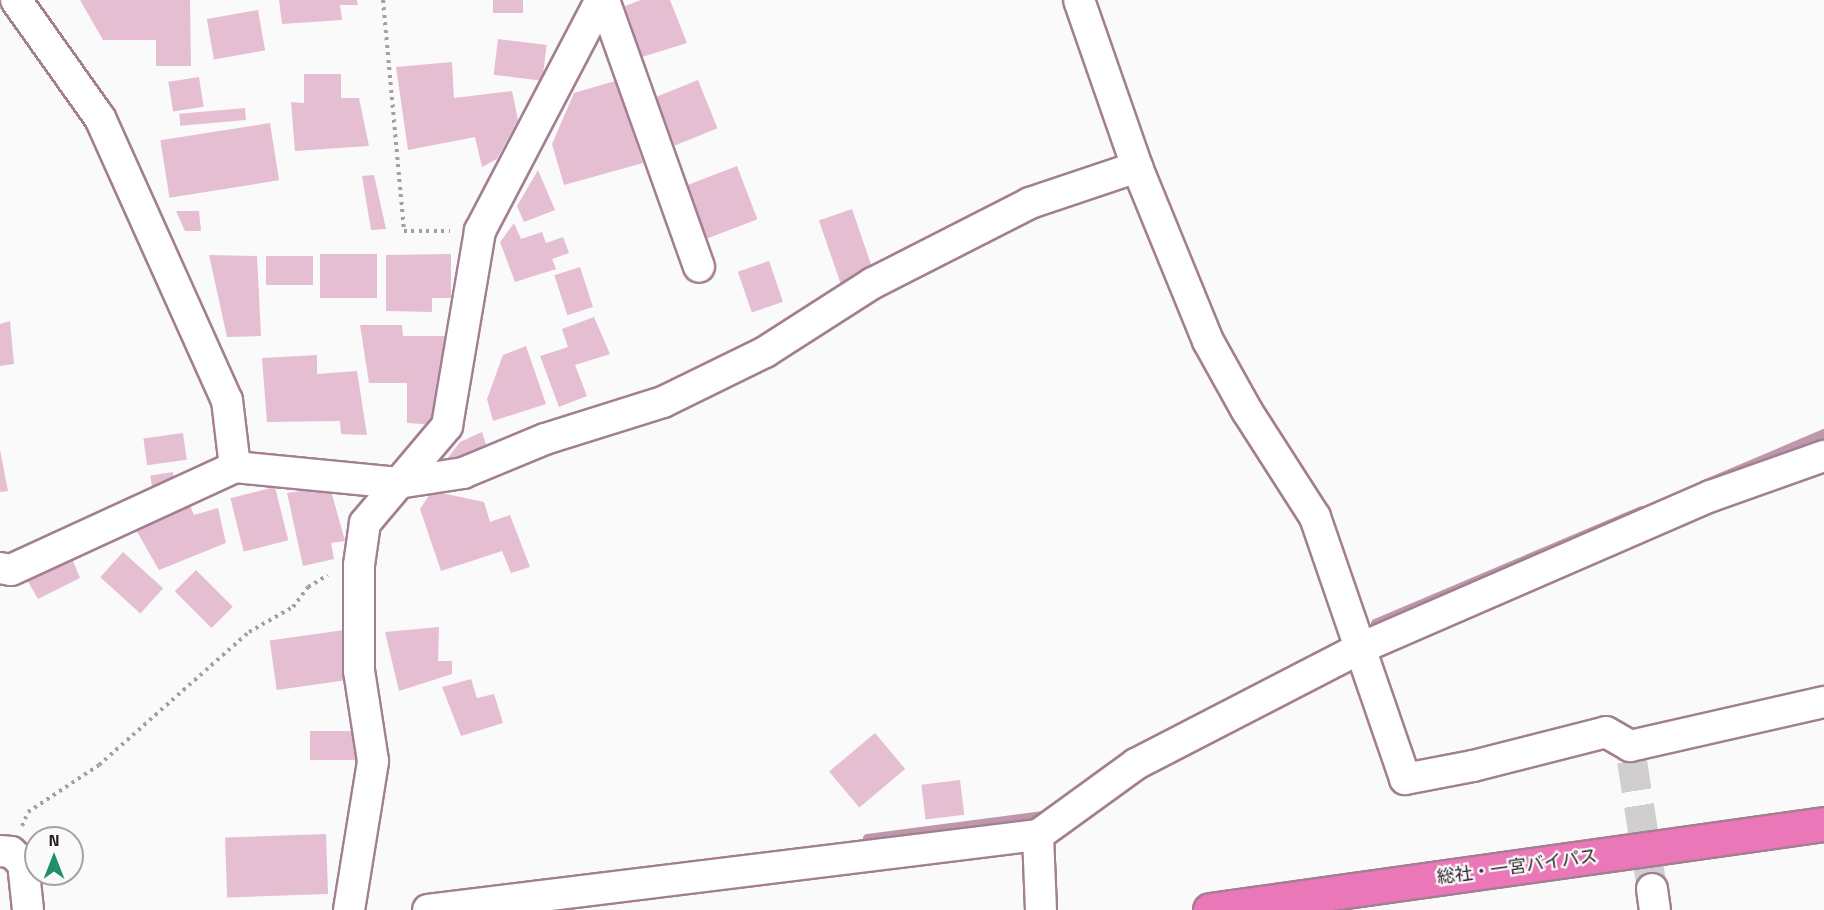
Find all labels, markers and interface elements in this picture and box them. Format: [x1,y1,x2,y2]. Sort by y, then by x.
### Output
north arrow [24,826,84,886]
text: N [48,828,60,852]
street label: 総社・一宮バイパス [1435,845,1599,889]

